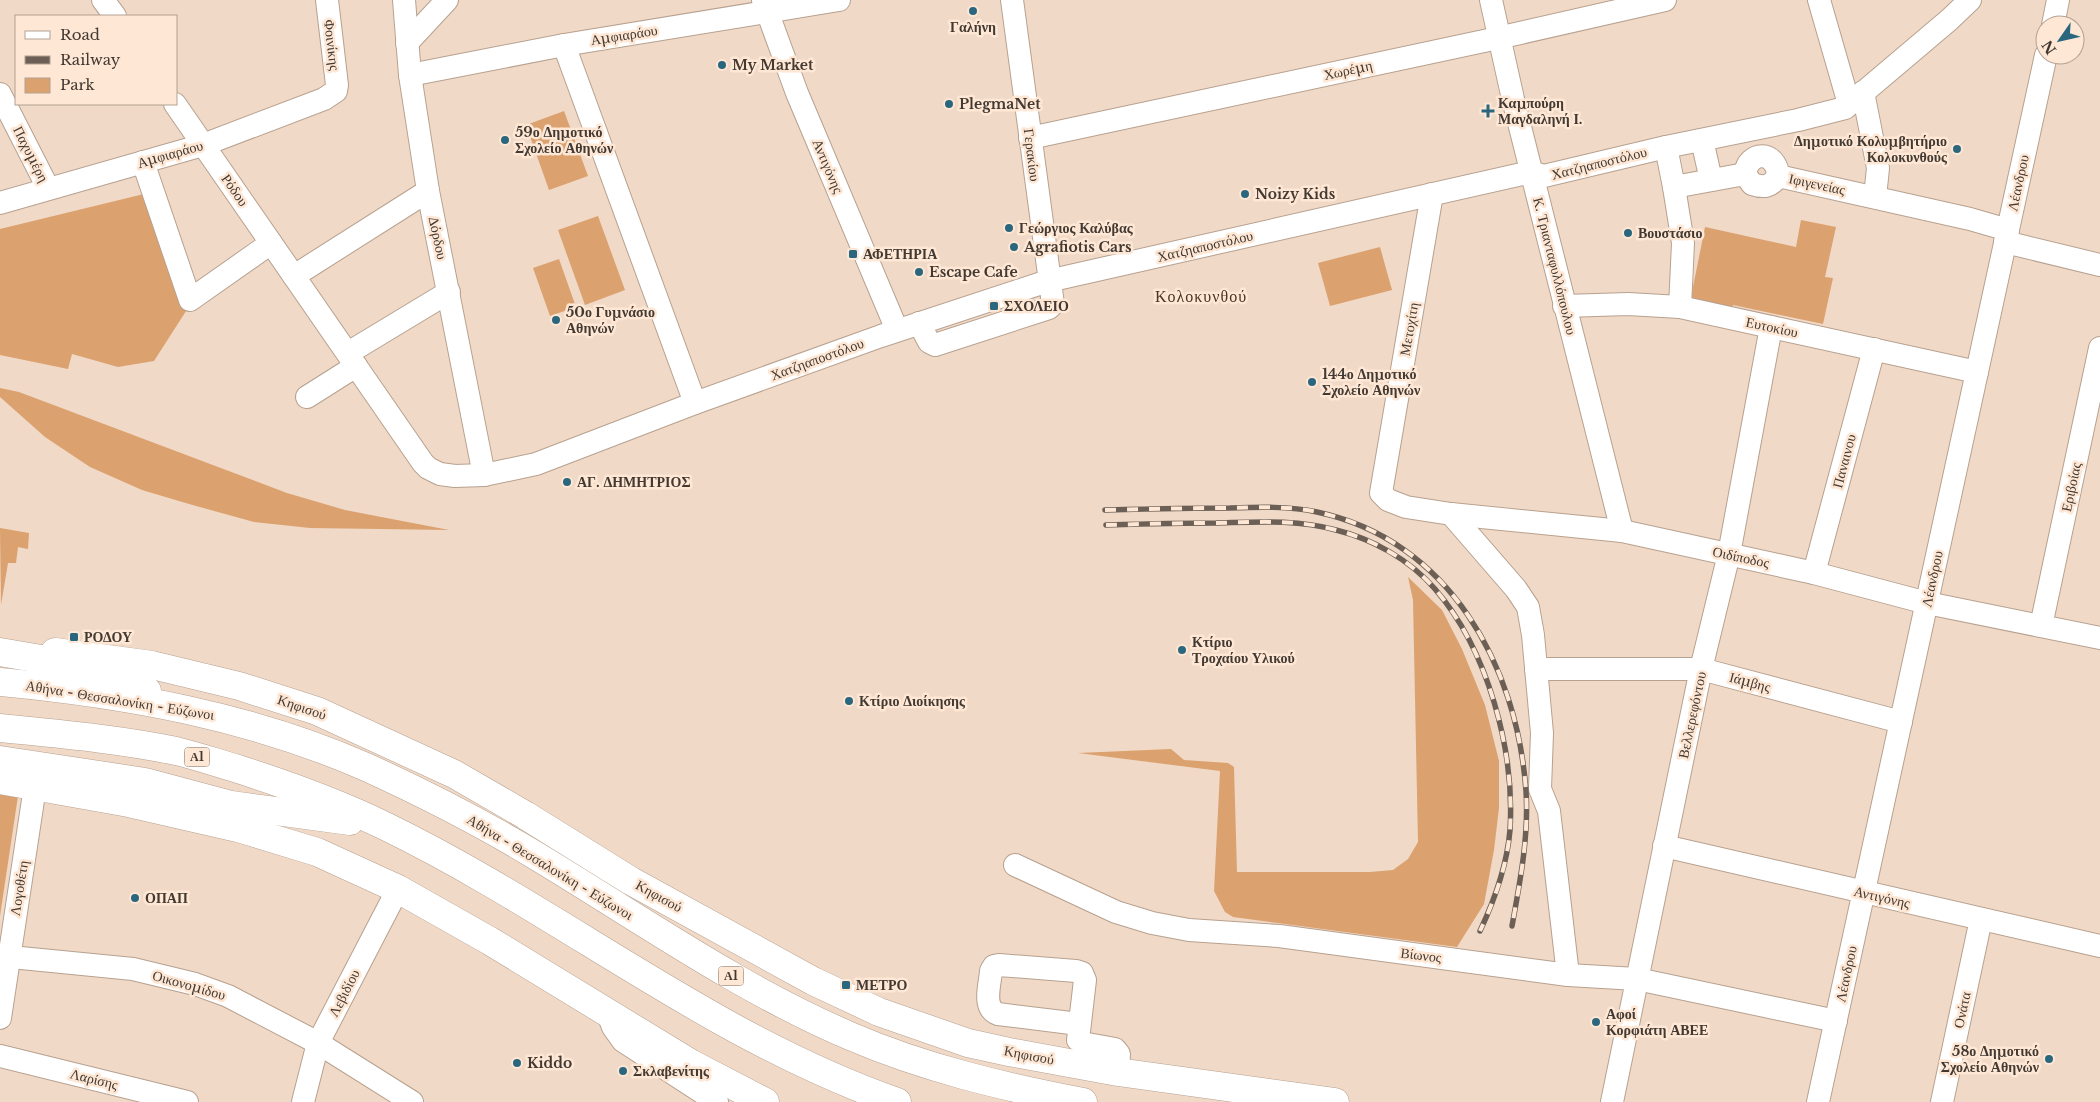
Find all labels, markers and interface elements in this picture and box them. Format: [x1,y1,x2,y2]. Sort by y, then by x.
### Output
marker: Γαλήνη [967,5,979,17]
legend [15,15,178,105]
north arrow [2035,15,2085,65]
place label: Γαλήνη [950,18,996,36]
street label: Φοινίκης [320,19,344,72]
street label: Αμφιαράου [589,21,659,49]
text: Road [60,25,100,44]
text: N [2038,37,2060,58]
text: Railway [60,50,121,69]
place label: My Market [732,56,814,74]
street label: Χωρέμη [1322,56,1374,84]
marker: My Market [716,59,728,71]
text: Park [60,75,96,94]
place label: Καμπούρη Μαγδαληνή Ι. [1498,94,1583,128]
place label: PlegmaNet [959,95,1041,113]
marker: PlegmaNet [943,98,955,110]
marker: Καμπούρη Μαγδαληνή Ι. [1482,105,1494,117]
street label: Παχυμέρη [9,123,53,185]
place label: 59ο Δημοτικό Σχολείο Αθηνών [515,123,614,157]
street label: Γερακίου [1020,128,1044,182]
place label: Δημοτικό Κολυμβητήριο Κολοκυνθούς [1794,132,1948,166]
marker: 59ο Δημοτικό Σχολείο Αθηνών [499,134,511,146]
street label: Αμφιαράου [135,136,205,172]
street label: Αντιγόνης [809,136,848,196]
street label: Χατζηαποστόλου [1549,142,1649,184]
marker: Δημοτικό Κολυμβητήριο Κολοκυνθούς [1951,143,1963,155]
street label: Λέανδρου [2003,153,2033,213]
street label: Ιφιγενείας [1787,169,1847,199]
street label: Ρόδου [217,170,253,210]
place label: Noizy Kids [1255,185,1336,203]
marker: Noizy Kids [1239,188,1251,200]
street label: Κ. Τριανταφυλλόπουλου [1529,195,1581,337]
street label: Δόρδου [425,215,451,261]
place label: Γεώργιος Καλύβας [1019,219,1134,237]
marker: Γεώργιος Καλύβας [1003,222,1015,234]
place label: Βουστάσιο [1638,224,1702,242]
street label: Χατζηαποστόλου [1155,226,1255,266]
marker: Βουστάσιο [1622,227,1634,239]
place label: Agrafiotis Cars [1023,238,1132,256]
marker: Agrafiotis Cars [1008,241,1020,253]
place label: ΑΦΕΤΗΡΙΑ [863,245,938,263]
marker: ΑΦΕΤΗΡΙΑ [847,248,859,260]
place label: Escape Cafe [929,263,1018,281]
marker: Escape Cafe [913,266,925,278]
district label: Κολοκυνθού [1155,286,1247,306]
place label: ΣΧΟΛΕΙΟ [1004,297,1069,315]
marker: ΣΧΟΛΕΙΟ [988,300,1000,312]
street label: Μετοχίτη [1395,301,1423,357]
place label: 50ο Γυμνάσιο Αθηνών [566,303,655,337]
street label: Ευτοκίου [1744,313,1800,341]
marker: 50ο Γυμνάσιο Αθηνών [550,314,562,326]
street label: Χατζηαποστόλου [768,334,866,384]
place label: 144ο Δημοτικό Σχολείο Αθηνών [1322,365,1421,399]
marker: 144ο Δημοτικό Σχολείο Αθηνών [1306,376,1318,388]
street label: Παναινου [1828,432,1860,490]
street label: Εριβοίας [2057,460,2085,513]
place label: ΑΓ. ΔΗΜΗΤΡΙΟΣ [577,473,691,491]
marker: ΑΓ. ΔΗΜΗΤΡΙΟΣ [561,476,573,488]
street label: Οιδίποδος [1711,542,1771,572]
street label: Λέανδρου [1917,549,1947,609]
place label: ΡΟΔΟΥ [84,628,132,646]
marker: ΡΟΔΟΥ [68,631,80,643]
place label: Κτίριο Τροχαίου Υλικού [1192,633,1295,667]
marker: Κτίριο Τροχαίου Υλικού [1176,644,1188,656]
street label: Ιάμβης [1727,668,1773,696]
street label: Βελλερεφόντου [1674,670,1710,760]
street label: Αθήνα - Θεσσαλονίκη - Εύζωνοι [24,676,216,724]
street label: Κηφισού [275,690,329,724]
place label: Κτίριο Διοίκησης [859,692,966,710]
marker: Κτίριο Διοίκησης [843,695,855,707]
road number: Α1 [184,748,210,766]
street label: Αθήνα - Θεσσαλονίκη - Εύζωνοι [464,810,637,924]
street label: Λογοθέτη [6,859,32,917]
street label: Κηφισού [632,876,686,916]
street label: Αντιγόνης [1852,882,1912,912]
place label: ΟΠΑΠ [145,889,188,907]
marker: ΟΠΑΠ [129,892,141,904]
street label: Βίωνος [1399,944,1443,966]
street label: Λέανδρου [1831,944,1861,1004]
street label: Οικονομίδου [150,966,228,1004]
street label: Λεβιδίου [324,966,364,1020]
road number: Α1 [718,966,744,986]
place label: ΜΕΤΡΟ [856,976,907,994]
marker: ΜΕΤΡΟ [840,979,852,991]
street label: Ονάτα [1949,990,1975,1030]
place label: Αφοί Κορφιάτη ΑΒΕΕ [1606,1005,1708,1039]
marker: Αφοί Κορφιάτη ΑΒΕΕ [1590,1016,1602,1028]
street label: Κηφισού [1002,1041,1056,1069]
place label: 58ο Δημοτικό Σχολείο Αθηνών [1941,1042,2040,1076]
marker: 58ο Δημοτικό Σχολείο Αθηνών [2043,1053,2055,1065]
place label: Kiddo [527,1054,572,1072]
marker: Kiddo [511,1057,523,1069]
place label: Σκλαβενίτης [633,1062,710,1080]
street label: Λαρίσης [68,1064,120,1094]
marker: Σκλαβενίτης [617,1065,629,1077]

